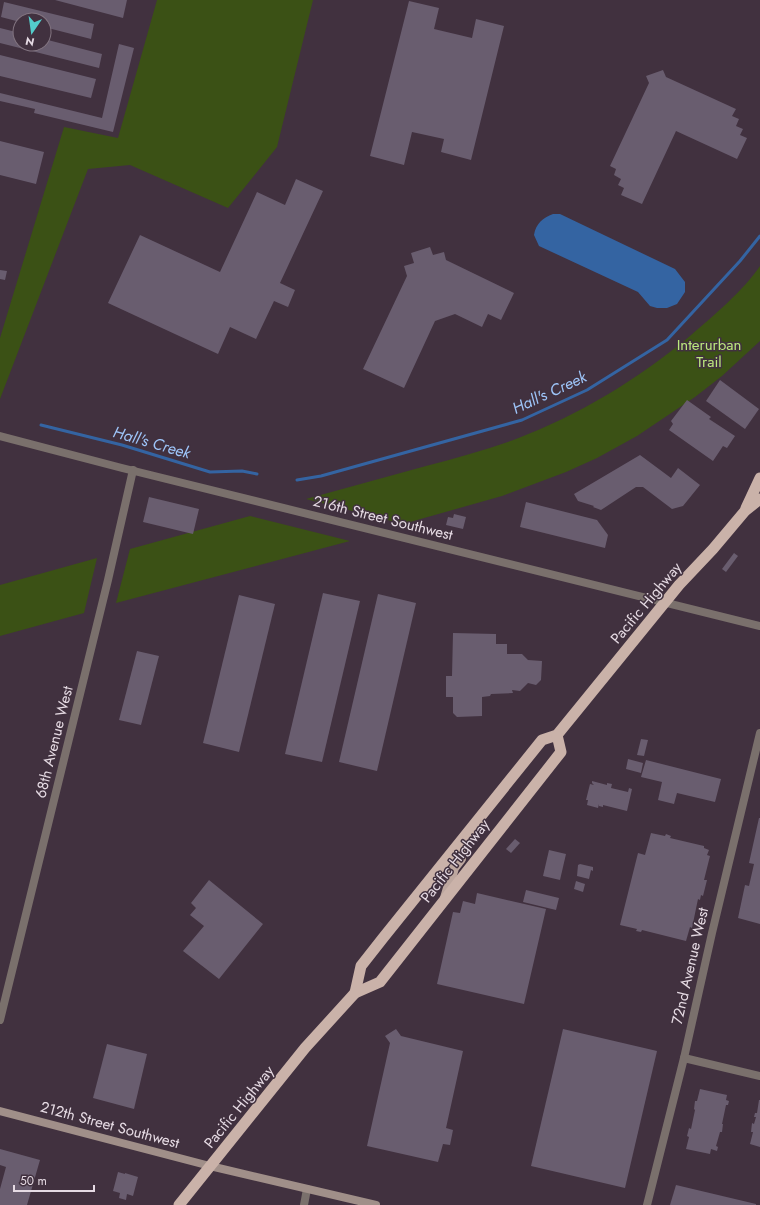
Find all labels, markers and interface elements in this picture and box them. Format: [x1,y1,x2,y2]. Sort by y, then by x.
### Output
north arrow [12,12,52,52]
text: N [24,33,36,51]
park label: Interurban Trail [677,334,741,373]
water label: Hall's Creek [508,365,591,420]
water label: Hall's Creek [110,420,194,465]
street label: 216th Street Southwest [311,490,456,546]
street label: Pacific Highway [605,557,687,649]
street label: 68th Avenue West [29,683,79,800]
street label: Pacific Highway [415,814,495,908]
street label: 72nd Avenue West [666,905,714,1027]
street label: Pacific Highway [199,1061,280,1153]
street label: 212th Street Southwest [38,1096,182,1154]
scale bar [14,1167,94,1193]
text: 50 m [20,1172,47,1190]

